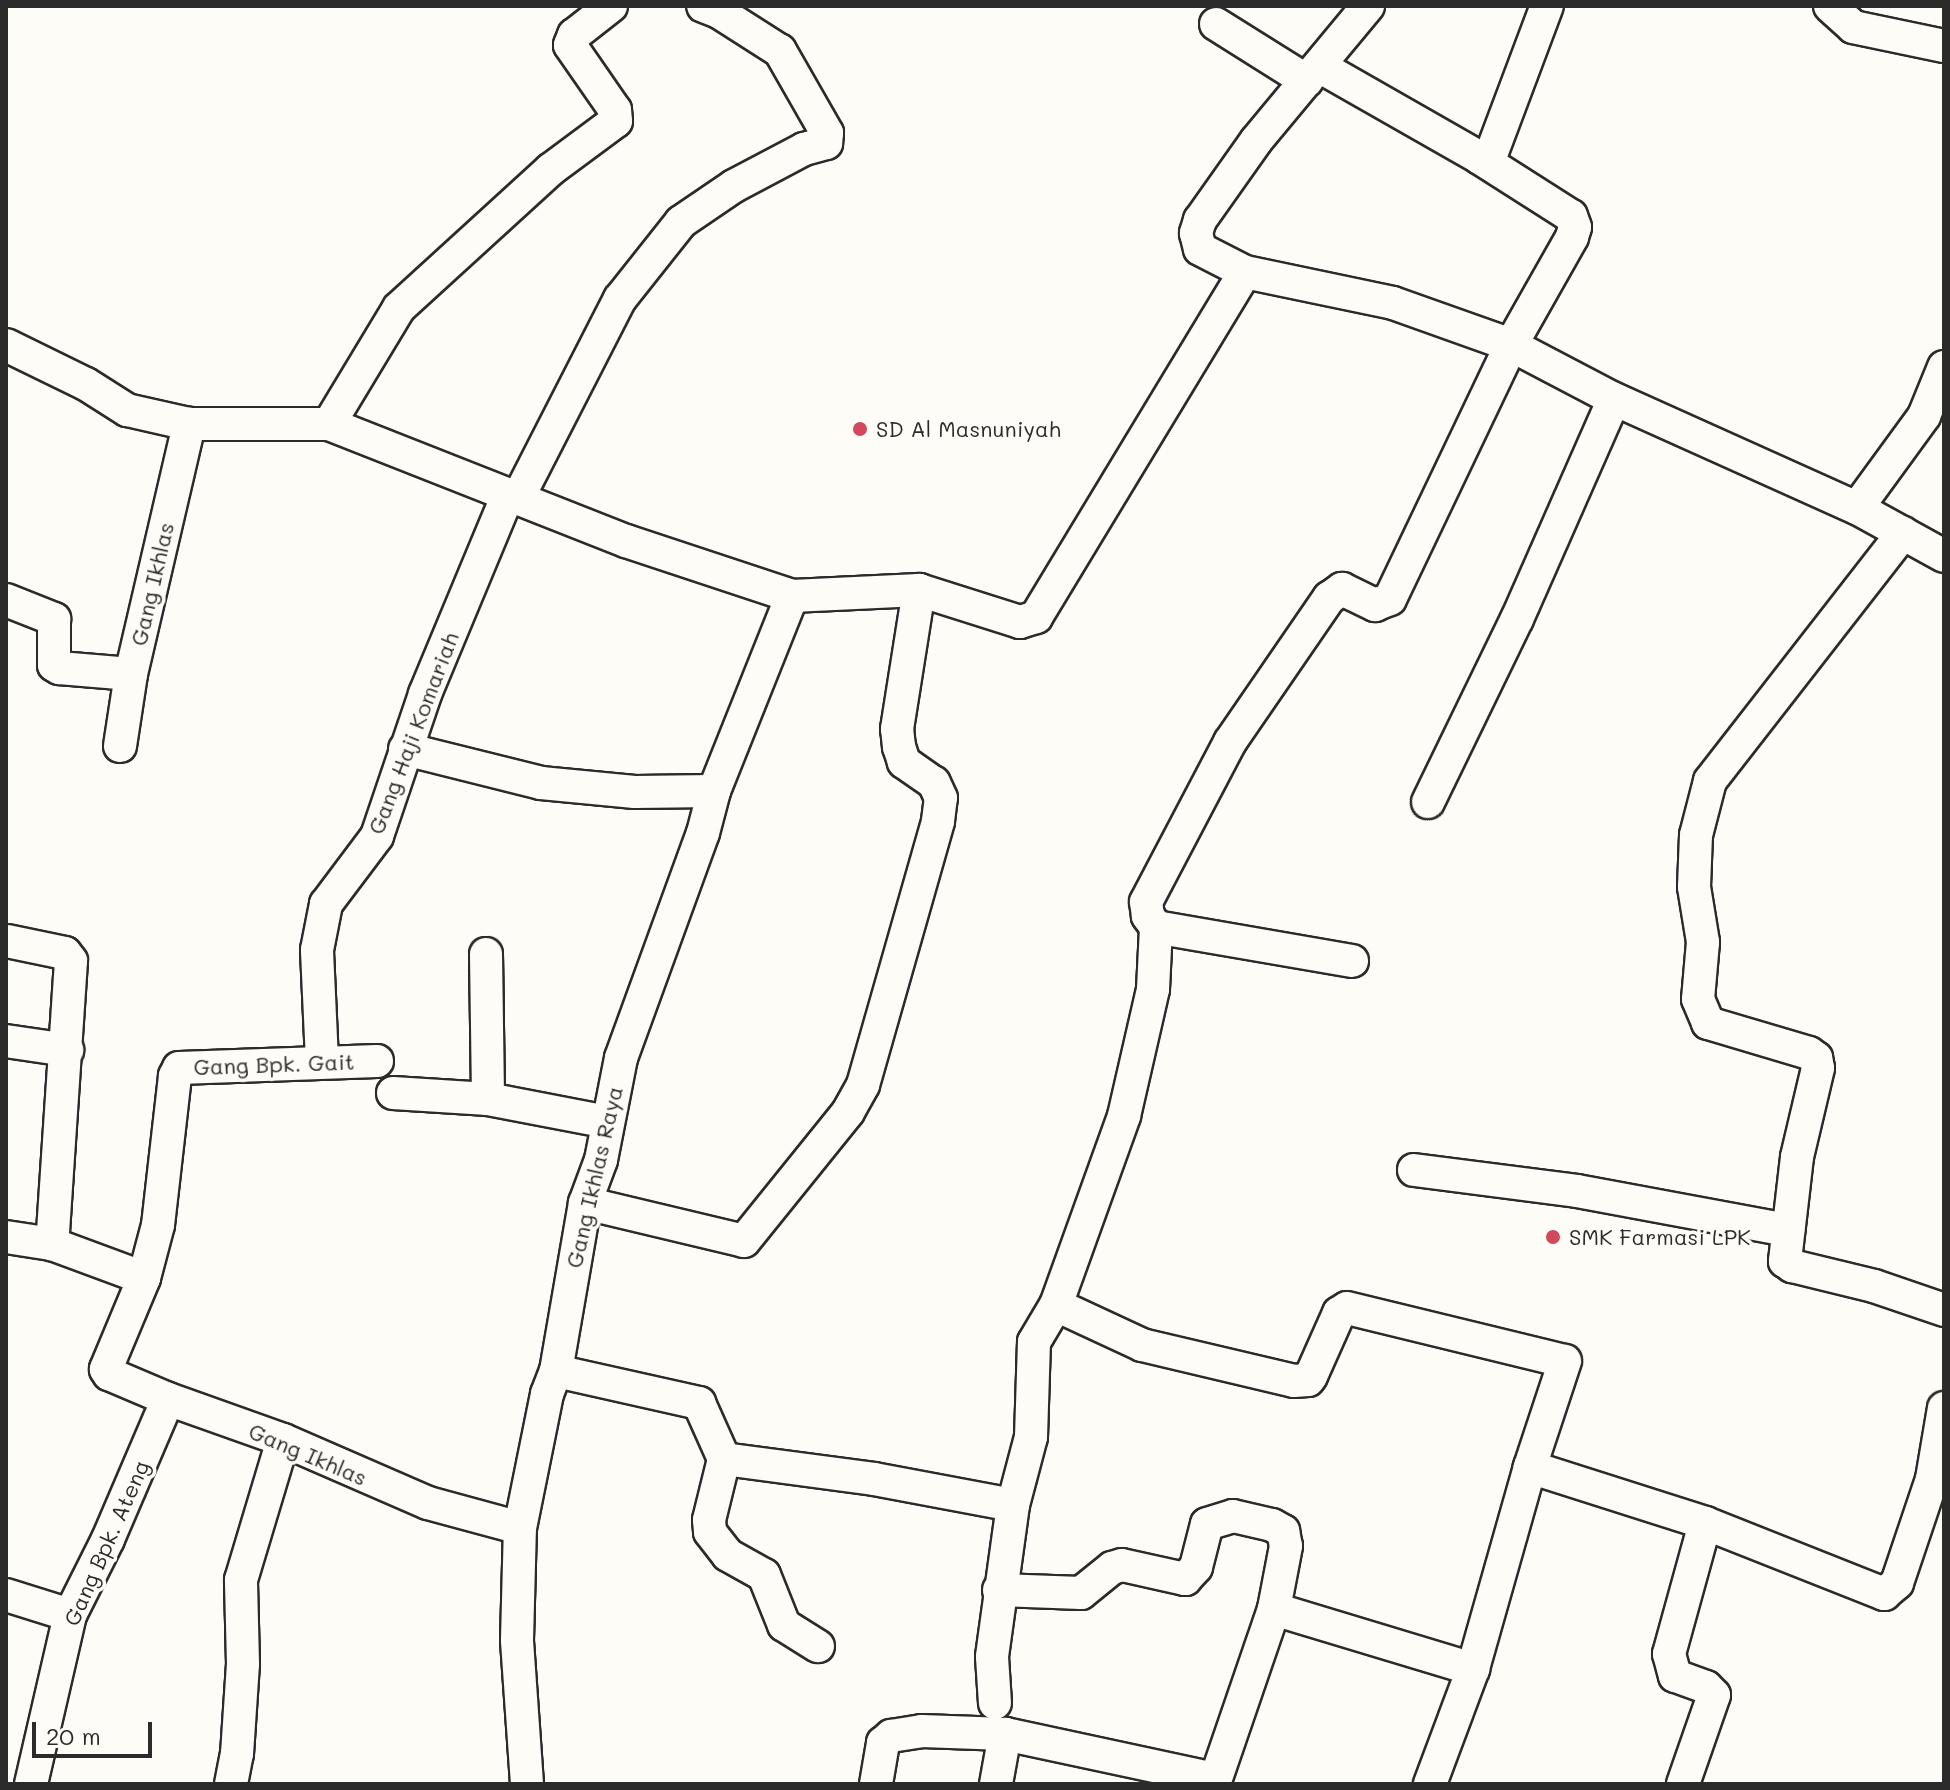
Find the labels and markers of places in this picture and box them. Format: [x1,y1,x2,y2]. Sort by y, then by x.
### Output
place label: SD Al Masnuniyah [876,416,1061,442]
marker: SD Al Masnuniyah [851,420,869,438]
place label: SMK Farmasi LPK [1569,1224,1750,1250]
marker: SMK Farmasi LPK [1544,1228,1562,1246]

